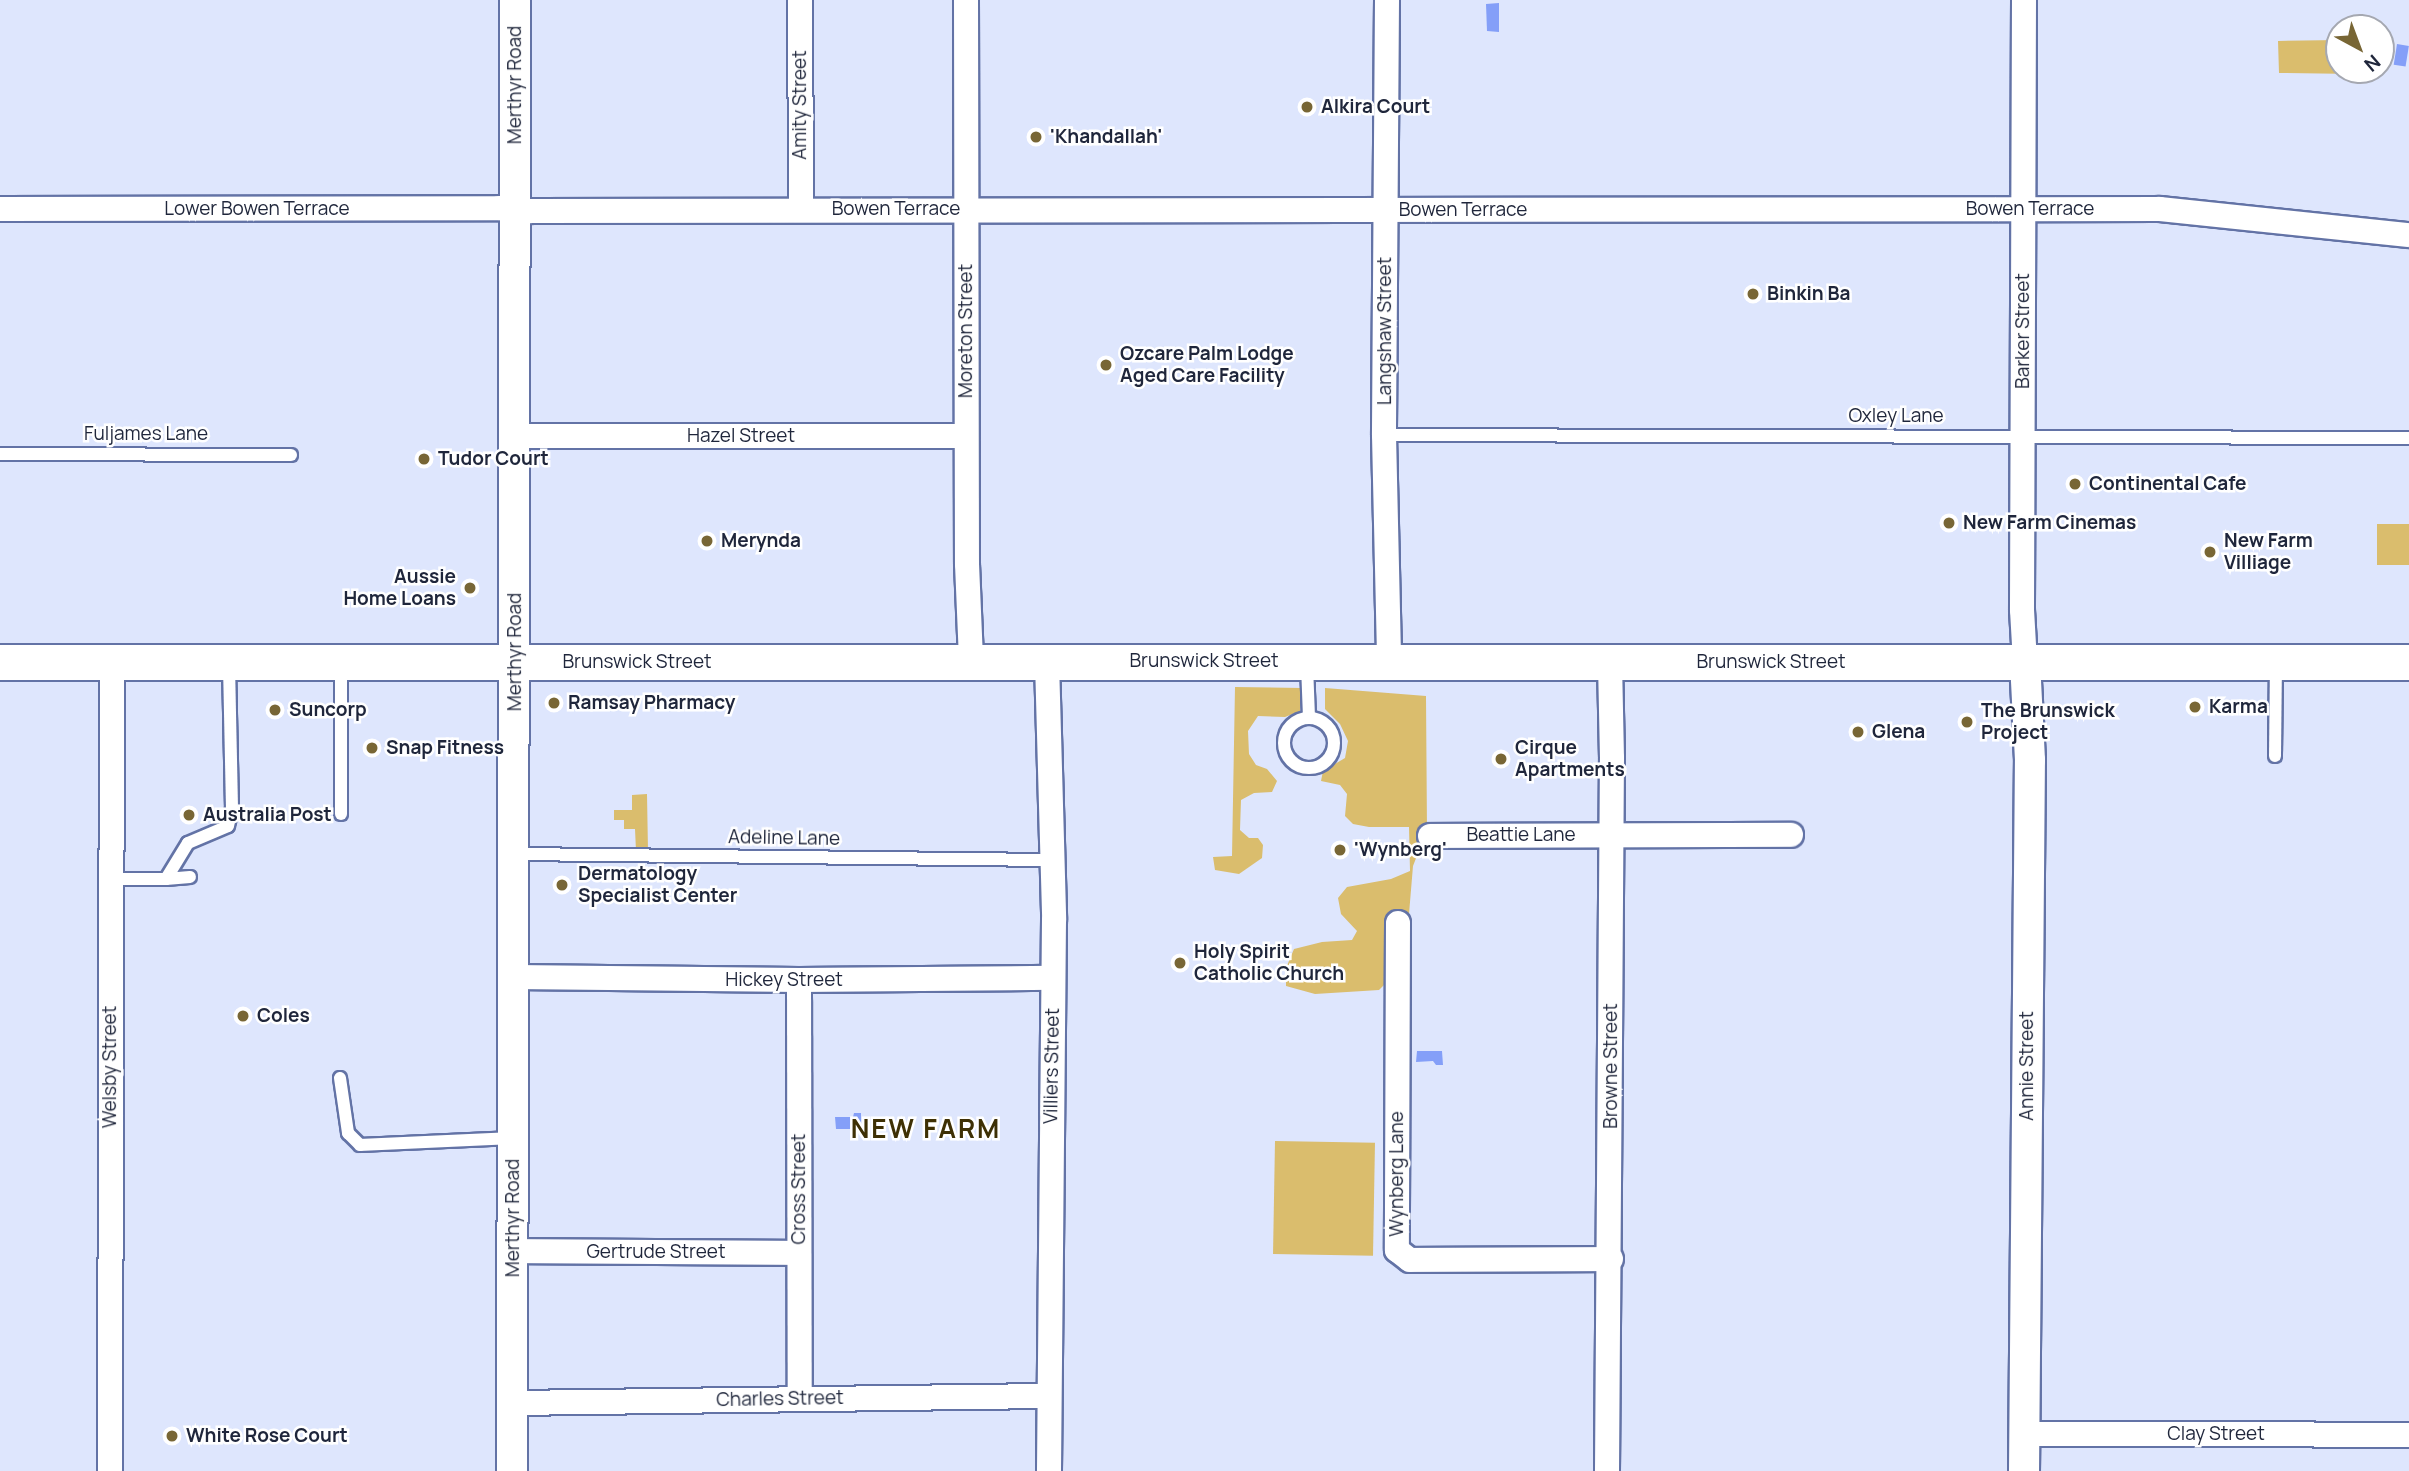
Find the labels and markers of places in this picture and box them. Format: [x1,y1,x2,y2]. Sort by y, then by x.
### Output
place label: Alkira Court [1321,96,1430,118]
marker: Alkira Court [1299,99,1315,115]
place label: 'Khandallah' [1050,126,1163,148]
marker: 'Khandallah' [1028,129,1044,145]
place label: Binkin Ba [1767,283,1850,305]
marker: Binkin Ba [1745,286,1761,302]
place label: Ozcare Palm Lodge Aged Care Facility [1120,343,1294,387]
marker: Ozcare Palm Lodge Aged Care Facility [1098,357,1114,373]
place label: Tudor Court [438,448,549,470]
marker: Tudor Court [416,451,432,467]
place label: Continental Cafe [2089,473,2246,495]
marker: Continental Cafe [2067,476,2083,492]
place label: New Farm Cinemas [1963,512,2136,534]
marker: New Farm Cinemas [1941,515,1957,531]
place label: Merynda [721,530,801,552]
place label: New Farm Villiage [2224,530,2313,574]
marker: Merynda [699,533,715,549]
marker: New Farm Villiage [2202,544,2218,560]
place label: Aussie Home Loans [343,566,456,610]
marker: Aussie Home Loans [462,580,478,596]
place label: Ramsay Pharmacy [568,692,735,714]
marker: Ramsay Pharmacy [546,695,562,711]
place label: Karma [2209,696,2268,718]
place label: Suncorp [289,699,367,721]
marker: Karma [2187,699,2203,715]
place label: The Brunswick Project [1981,700,2115,744]
marker: Suncorp [267,702,283,718]
marker: The Brunswick Project [1959,714,1975,730]
place label: Glena [1872,721,1925,743]
marker: Glena [1850,724,1866,740]
place label: Snap Fitness [386,737,504,759]
place label: Cirque Apartments [1515,737,1625,781]
marker: Snap Fitness [364,740,380,756]
marker: Cirque Apartments [1493,751,1509,767]
place label: Australia Post [203,804,332,826]
marker: Australia Post [181,807,197,823]
place label: 'Wynberg' [1354,839,1447,861]
marker: 'Wynberg' [1332,842,1348,858]
place label: Dermatology Specialist Center [578,863,737,907]
marker: Dermatology Specialist Center [552,875,572,895]
place label: Holy Spirit Catholic Church [1194,941,1344,985]
marker: Holy Spirit Catholic Church [1172,955,1188,971]
place label: Coles [257,1005,310,1027]
marker: Coles [235,1008,251,1024]
place label: White Rose Court [186,1425,348,1447]
marker: White Rose Court [164,1428,180,1444]

